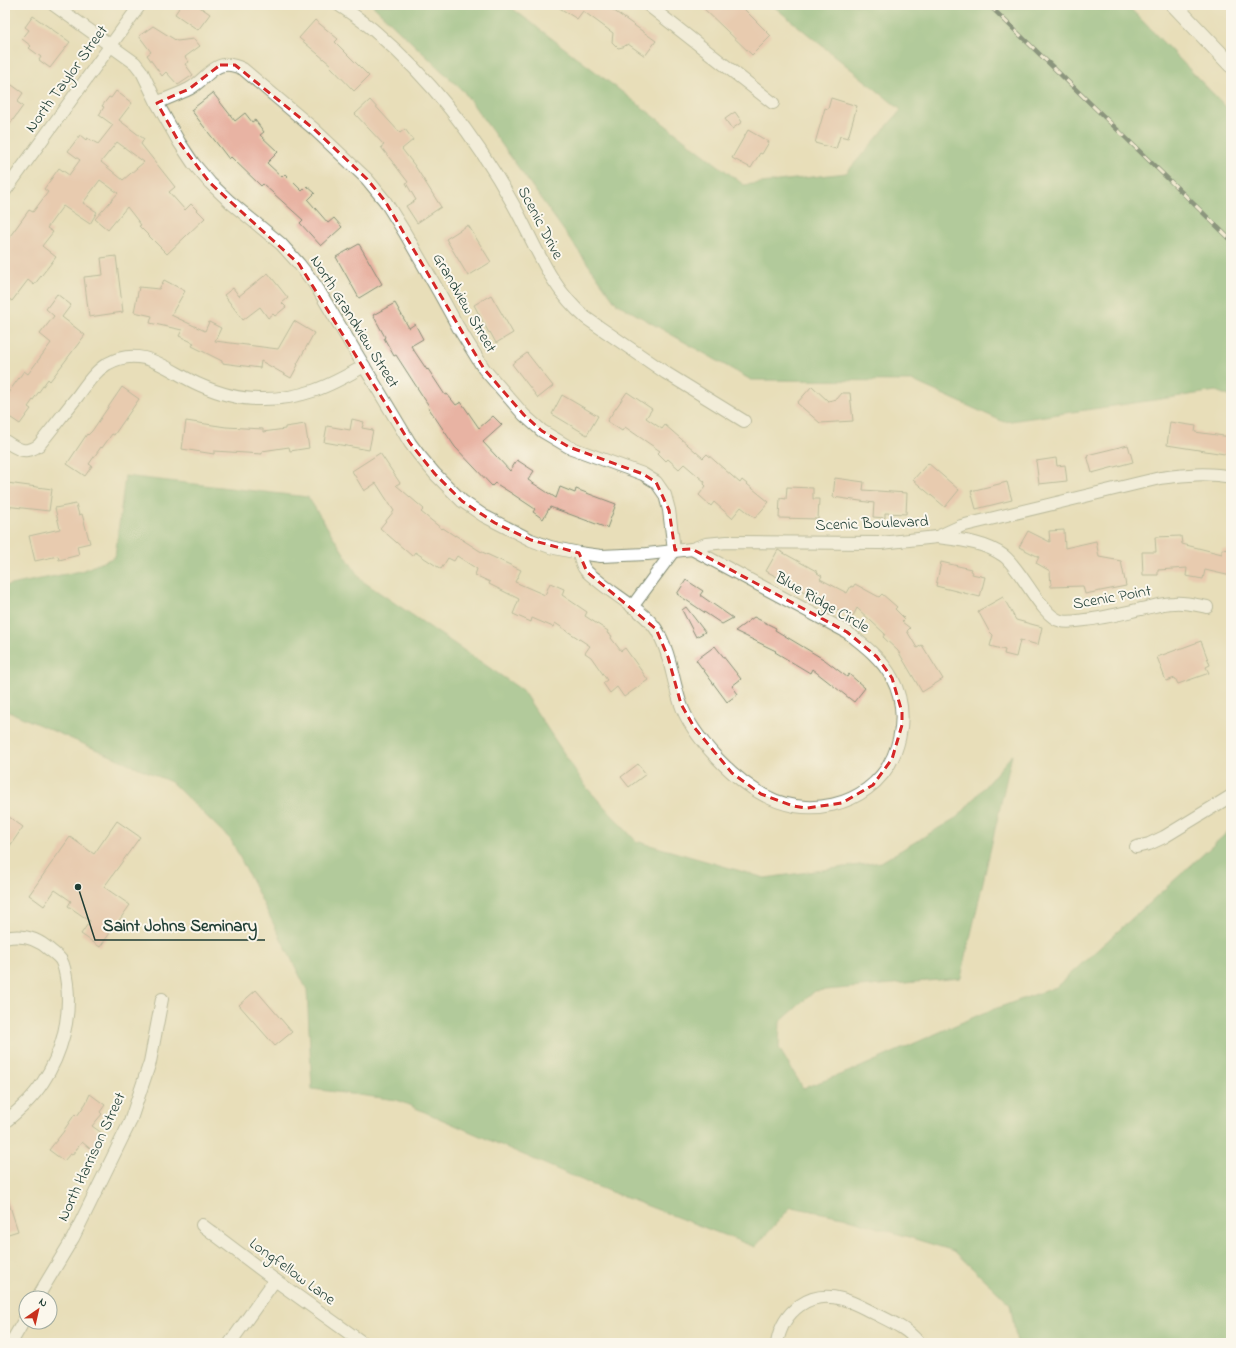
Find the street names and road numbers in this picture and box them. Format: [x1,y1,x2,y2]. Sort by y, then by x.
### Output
street label: North Taylor Street [20,20,115,138]
street label: Scenic Drive [511,182,570,265]
street label: Grandview Street [426,249,503,358]
street label: North Grandview Street [303,251,405,394]
street label: Scenic Boulevard [815,510,929,538]
street label: Blue Ridge Circle [769,566,874,640]
street label: Scenic Point [1071,579,1154,617]
street label: North Harrison Street [51,1088,133,1226]
street label: Longfellow Lane [244,1232,341,1312]

